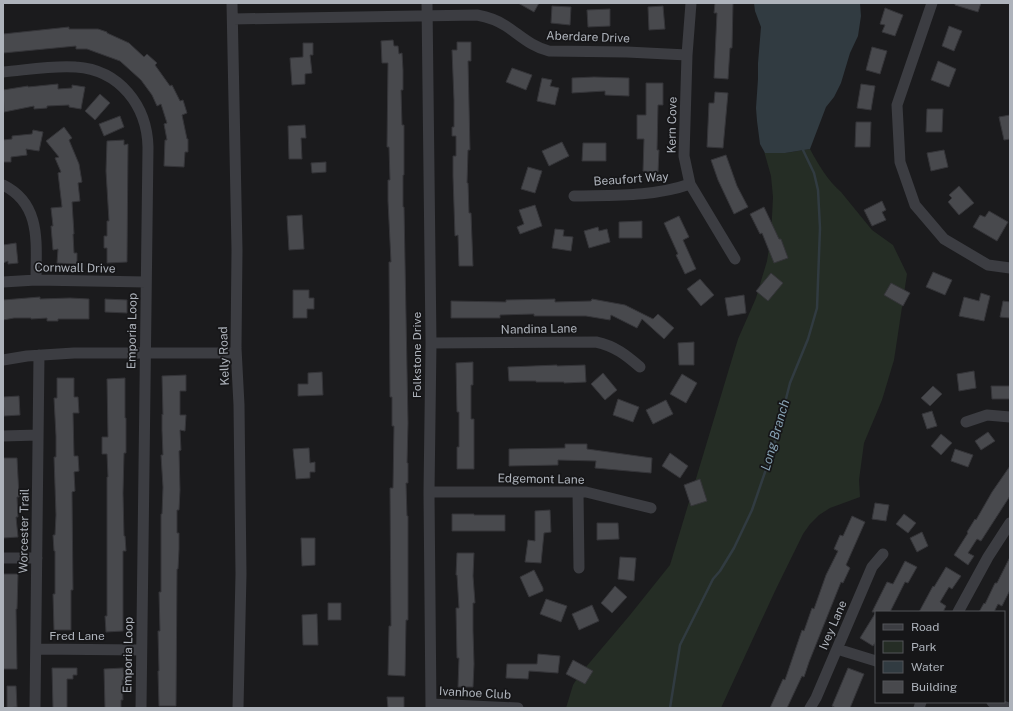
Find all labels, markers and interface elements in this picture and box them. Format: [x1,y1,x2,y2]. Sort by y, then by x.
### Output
street label: Aberdare Drive [546,29,630,45]
street label: Kern Cove [665,96,679,154]
street label: Beaufort Way [593,169,670,189]
street label: Cornwall Drive [34,260,116,276]
street label: Emporia Loop [124,293,140,369]
street label: Folkstone Drive [410,312,424,398]
street label: Nandina Lane [501,321,578,337]
street label: Kelly Road [216,326,232,386]
water label: Long Branch [758,398,792,472]
street label: Edgemont Lane [497,471,585,487]
street label: Worcester Trail [16,488,32,574]
street label: Ivey Lane [816,598,850,652]
legend [875,611,1005,703]
street label: Emporia Loop [120,617,136,693]
text: Road [911,620,939,634]
street label: Fred Lane [49,629,105,643]
text: Park [911,640,937,654]
text: Water [911,660,945,674]
text: Building [911,680,957,694]
street label: Ivanhoe Club [439,684,511,702]

